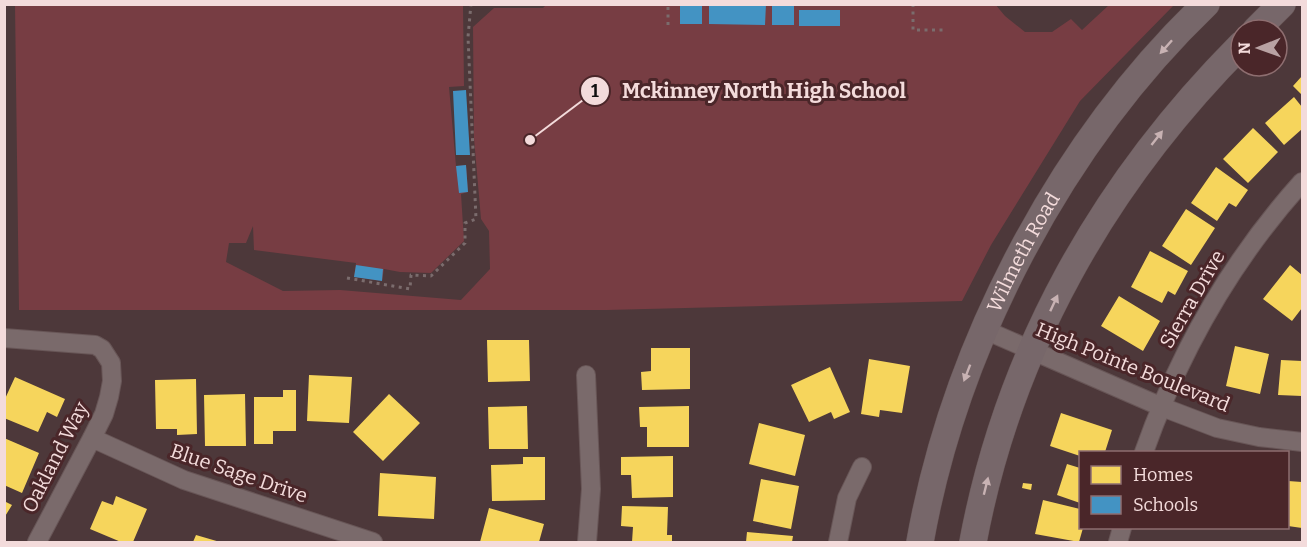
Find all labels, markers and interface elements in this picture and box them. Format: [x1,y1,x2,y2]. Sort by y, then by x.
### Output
north arrow [1229,18,1289,78]
one-way arrow [1160,39,1173,54]
text: N [1235,42,1254,55]
callout: Mckinney North High School [580,71,918,110]
text: Mckinney North High School [622,78,907,104]
text: 1 [591,80,599,102]
one-way arrow [1151,130,1164,146]
street label: Wilmeth Road [982,188,1065,316]
street label: Sierra Drive [1154,246,1230,352]
one-way arrow [1049,294,1058,311]
street label: High Pointe Boulevard [1033,317,1234,417]
one-way arrow [962,364,972,382]
street label: Oakland Way [17,397,93,516]
street label: Blue Sage Drive [167,438,311,508]
legend [1079,451,1289,529]
text: Homes [1133,464,1193,486]
one-way arrow [982,476,991,494]
text: Schools [1133,494,1198,516]

